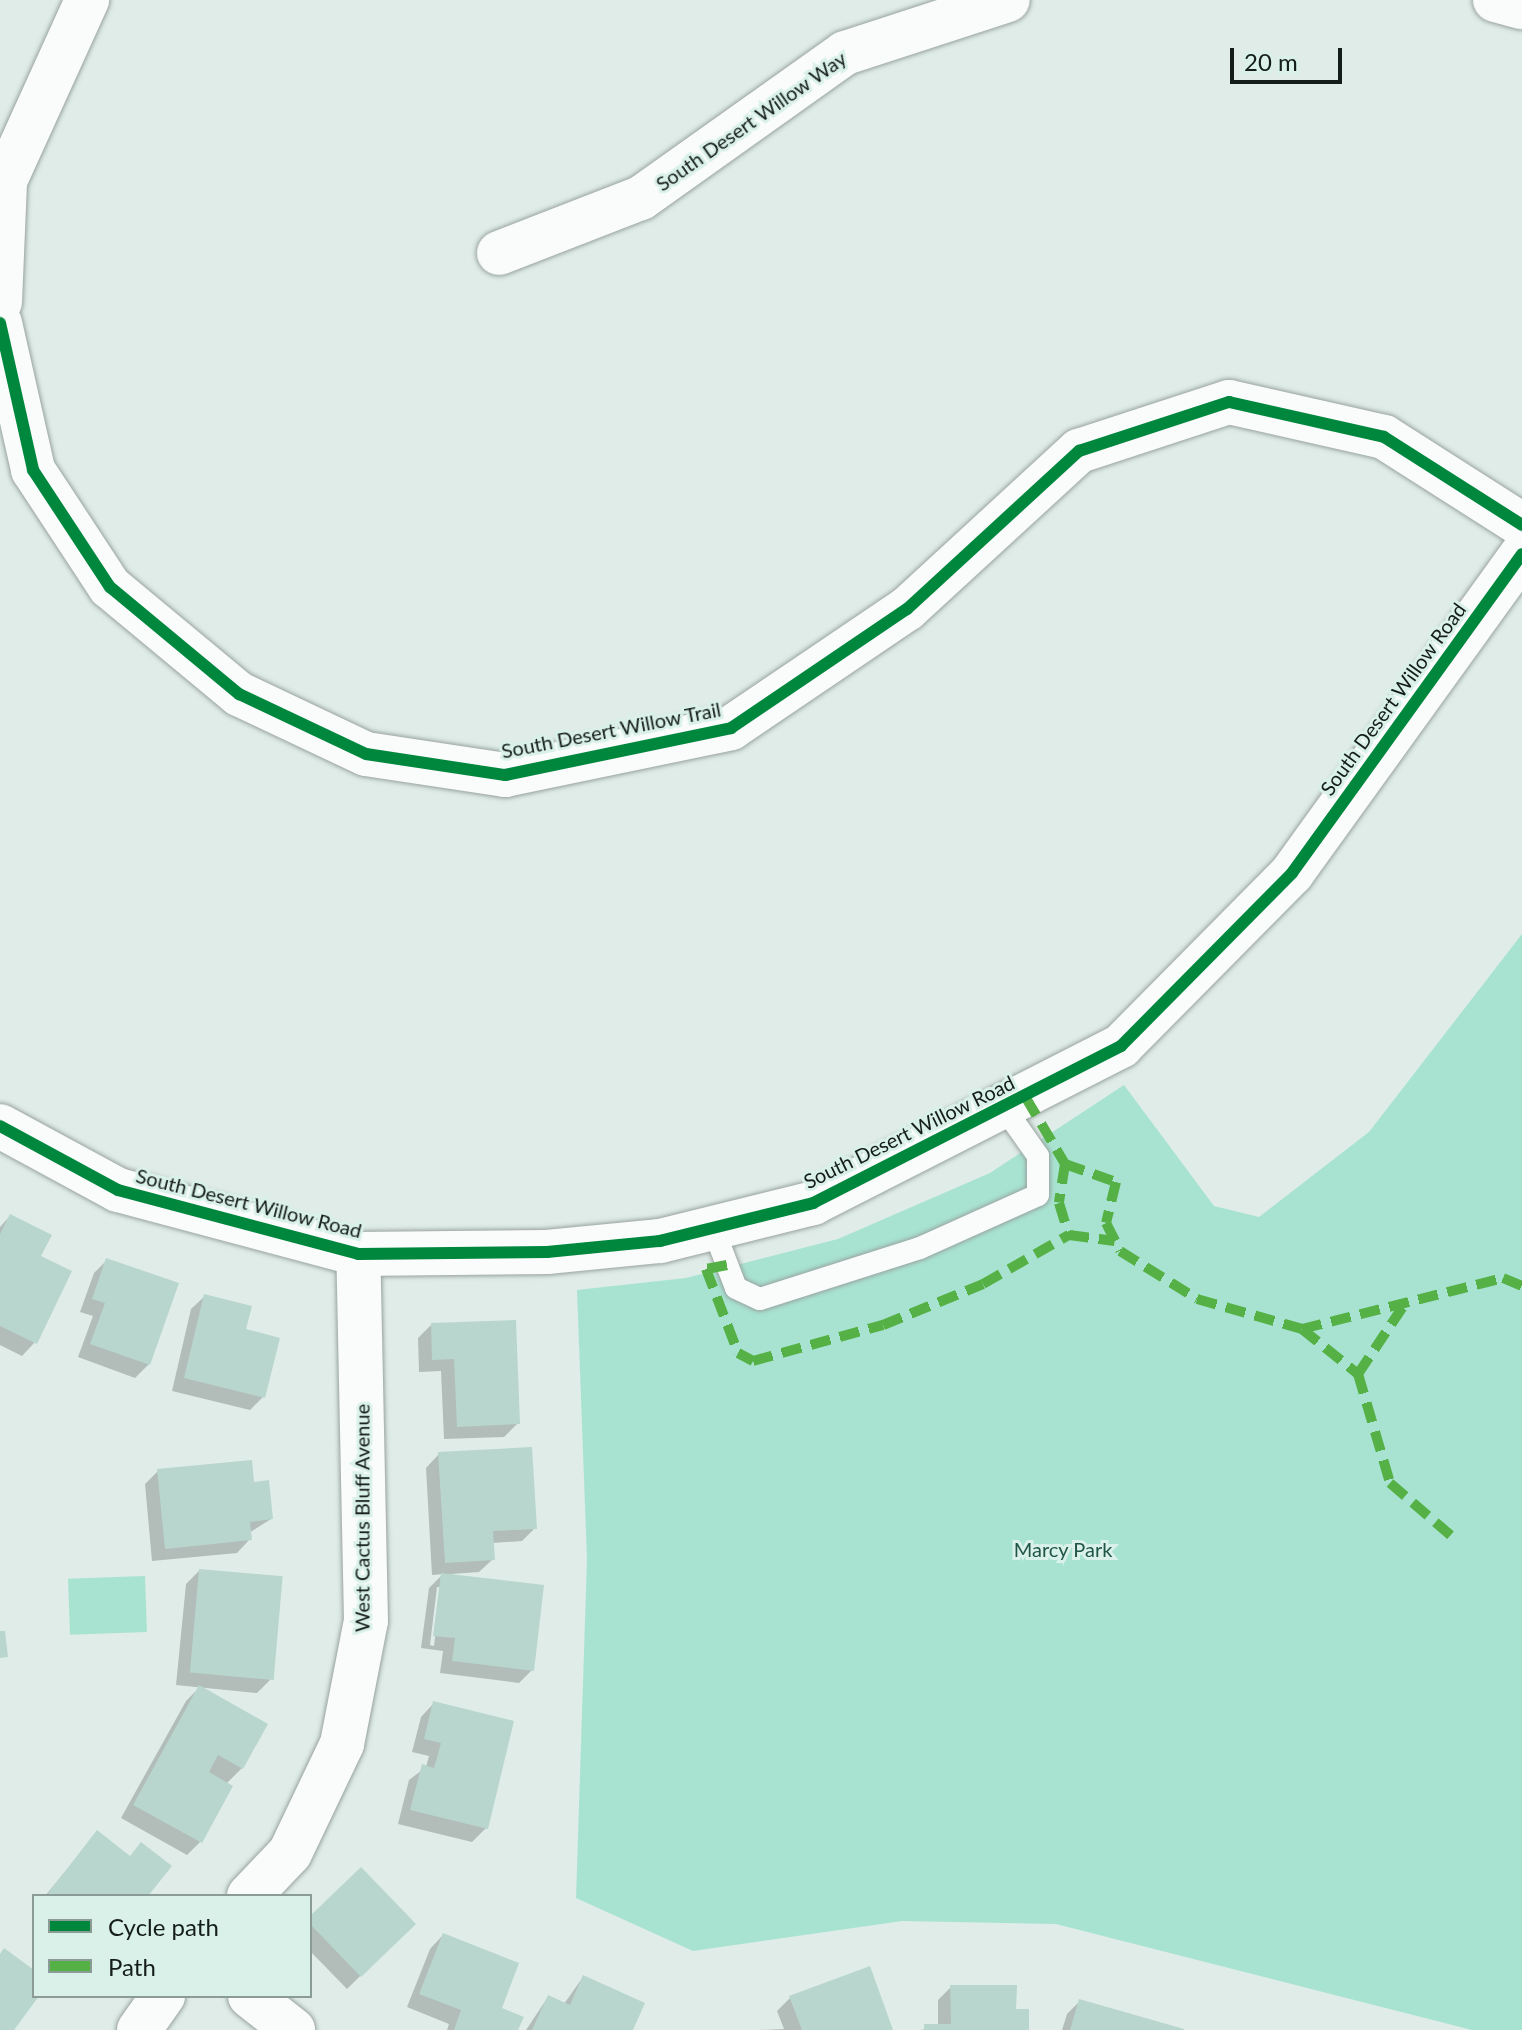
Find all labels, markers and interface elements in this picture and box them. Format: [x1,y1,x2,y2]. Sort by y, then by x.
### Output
scale bar [1234,32,1346,82]
street label: South Desert Willow Way [651,46,851,196]
text: 20 m [1244,47,1298,76]
street label: South Desert Willow Road [1315,598,1471,800]
street label: South Desert Willow Trail [499,697,723,763]
street label: South Desert Willow Road [799,1070,1019,1194]
street label: South Desert Willow Road [133,1163,365,1243]
street label: West Cactus Bluff Avenue [350,1403,374,1633]
park label: Marcy Park [1013,1537,1113,1561]
legend [32,1894,312,1998]
text: Cycle path [108,1912,219,1941]
text: Path [108,1952,156,1981]

